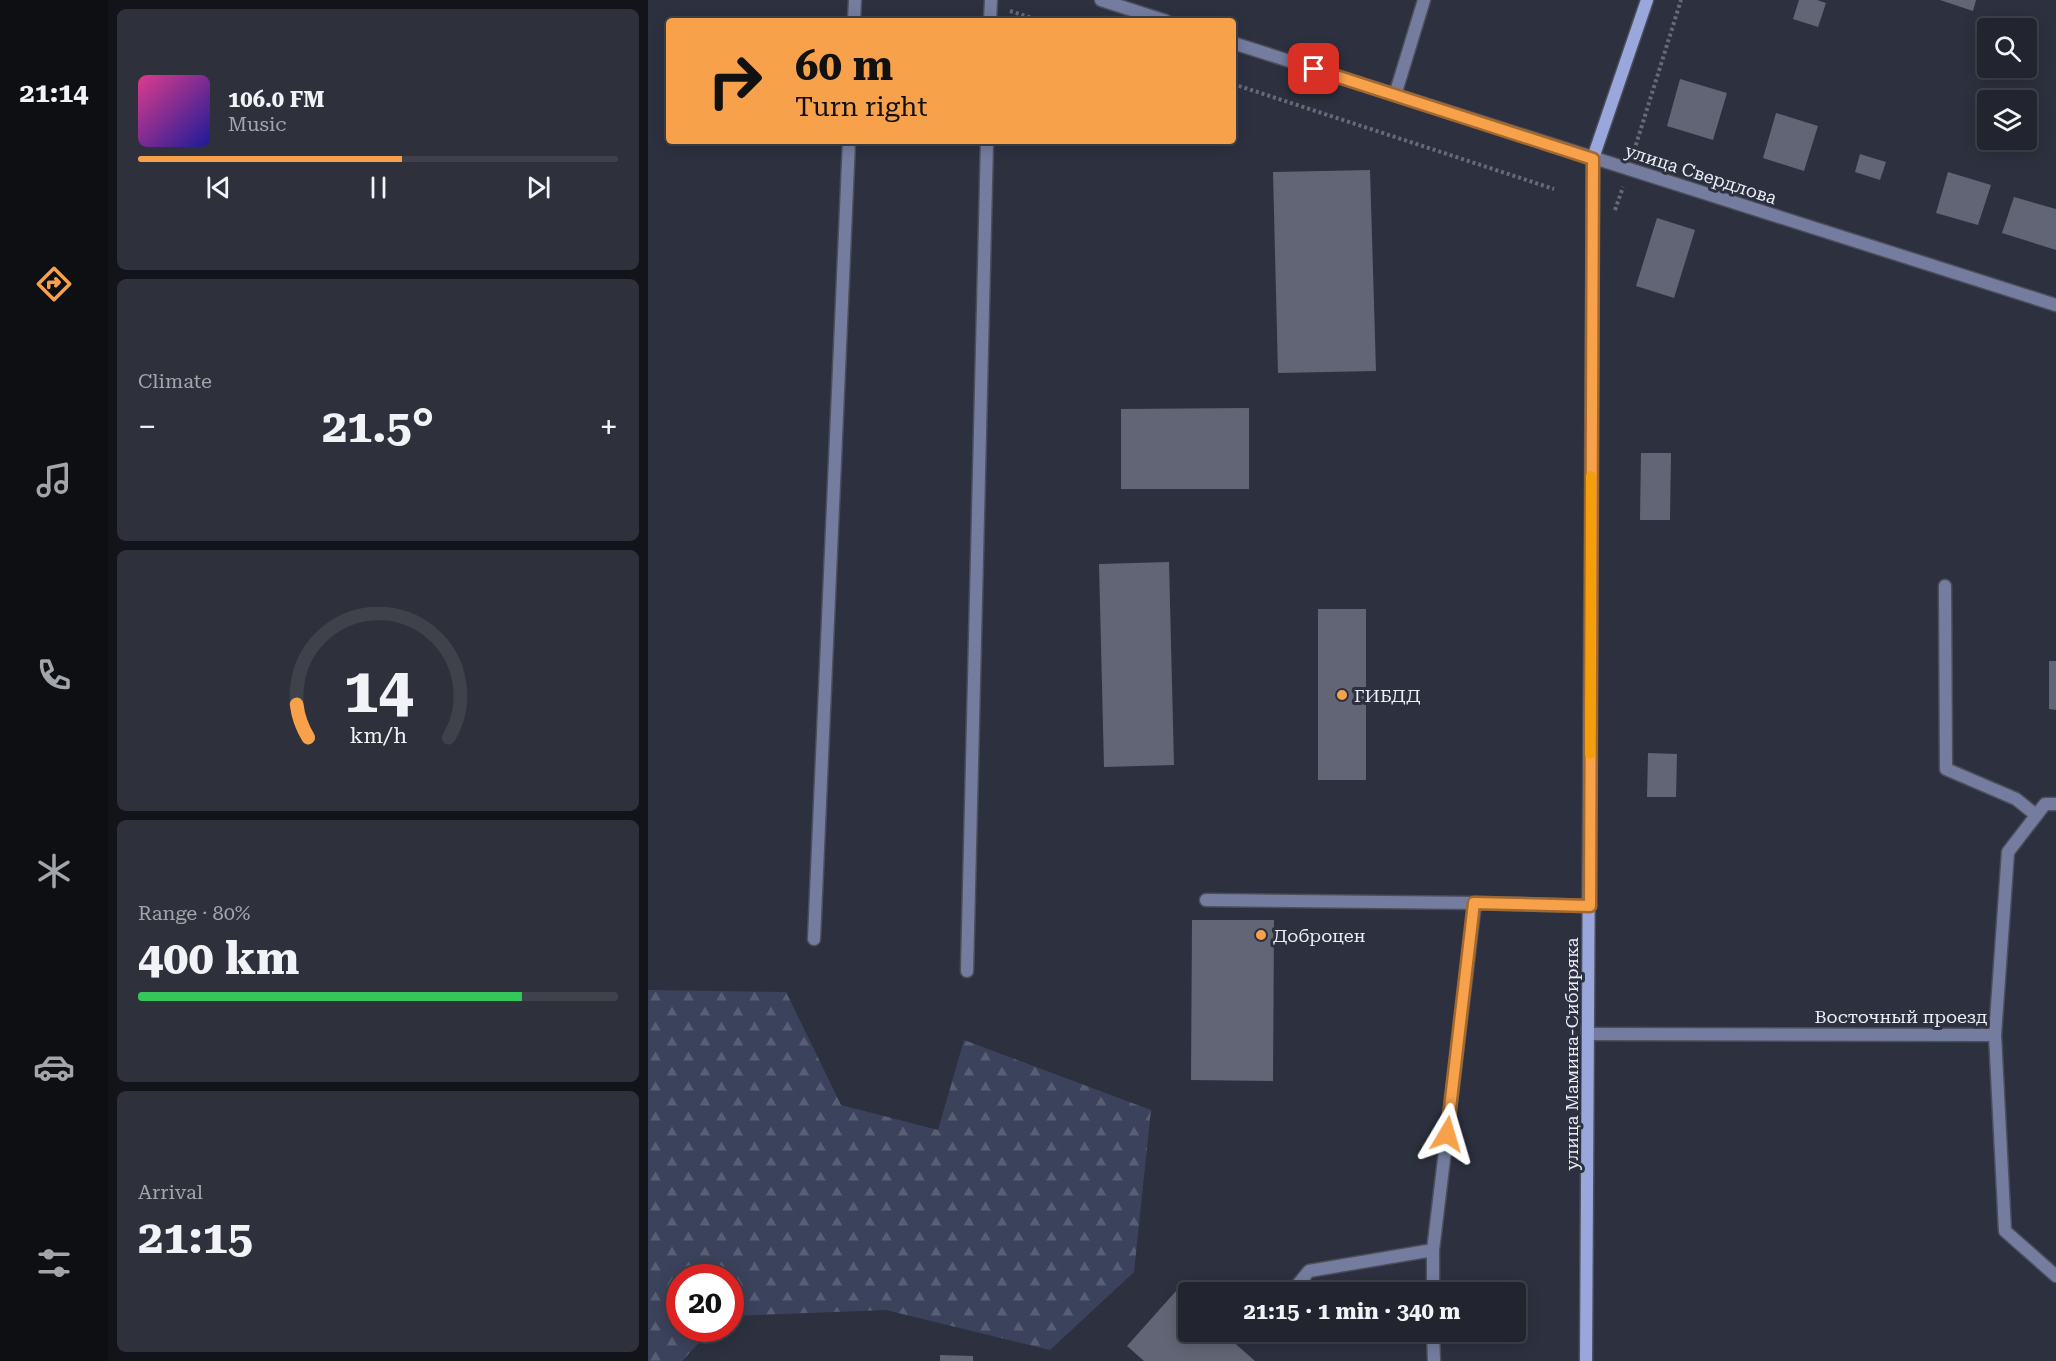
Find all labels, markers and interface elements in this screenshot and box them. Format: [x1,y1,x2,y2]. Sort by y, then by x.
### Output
map controls [1977,18,2037,150]
button: search [1977,18,2037,78]
text: 60 m [795,41,893,90]
icon: right [696,42,774,120]
pin [1288,43,1339,94]
icon: arrive [1297,52,1330,85]
text: 21:14 [20,77,88,109]
text: 106.0 FM [228,87,325,112]
button: layers [1977,90,2037,150]
text: Turn right [795,91,928,123]
text: Music [228,112,287,136]
street label: улица Свердлова [1622,140,1780,209]
icon: previous [202,171,235,204]
icon: pause [362,171,395,204]
icon: next [522,171,555,204]
icon: directions [33,263,75,305]
text: Climate [138,369,212,393]
text: 21.5° [322,400,434,453]
text: − [138,407,156,446]
text: + [600,407,618,446]
icon: music [33,459,75,501]
icon: phone [33,654,75,696]
text: 14 [343,654,413,727]
place label: ГИБДД [1354,685,1421,706]
marker: ГИБДД [1335,688,1349,702]
text: km/h [349,723,407,748]
icon: climate [33,850,75,892]
text: Range · 80% [138,901,250,925]
place label: Доброцен [1273,925,1366,946]
marker: Доброцен [1254,928,1268,942]
text: 400 km [138,932,299,985]
street label: улица Мамина-Сибиряка [1561,937,1582,1170]
street label: Восточный проезд [1814,1006,1988,1027]
icon: car [33,1046,75,1088]
position arrow [1415,1102,1479,1166]
text: Arrival [138,1180,203,1204]
text: 21:15 [138,1211,253,1264]
icon: filters [33,1242,75,1284]
speed limit sign: 20 [666,1264,744,1342]
text: 21:15 · 1 min · 340 m [1243,1299,1461,1324]

